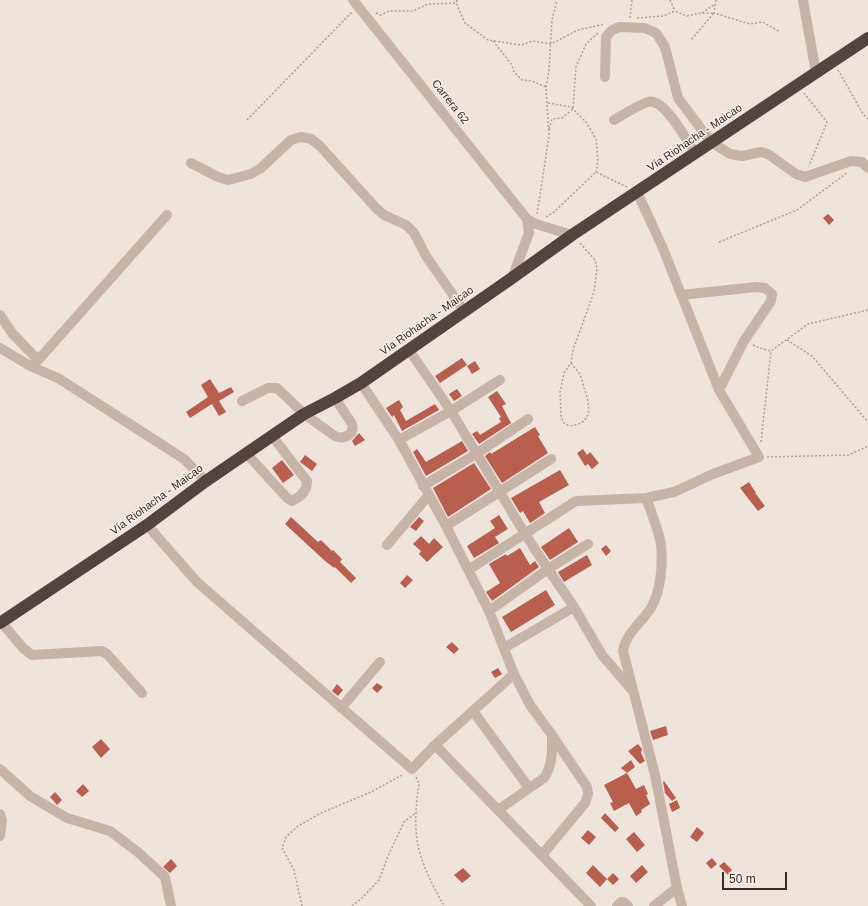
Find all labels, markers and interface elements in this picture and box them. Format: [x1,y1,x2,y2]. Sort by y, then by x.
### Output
street label: Carrera 62 [429,77,471,127]
street label: Vía Riohacha - Maicao [645,101,745,175]
street label: Vía Riohacha - Maicao [378,284,476,358]
street label: Vía Riohacha - Maicao [108,462,206,538]
scale bar [724,864,789,890]
text: 50 m [729,872,756,886]

